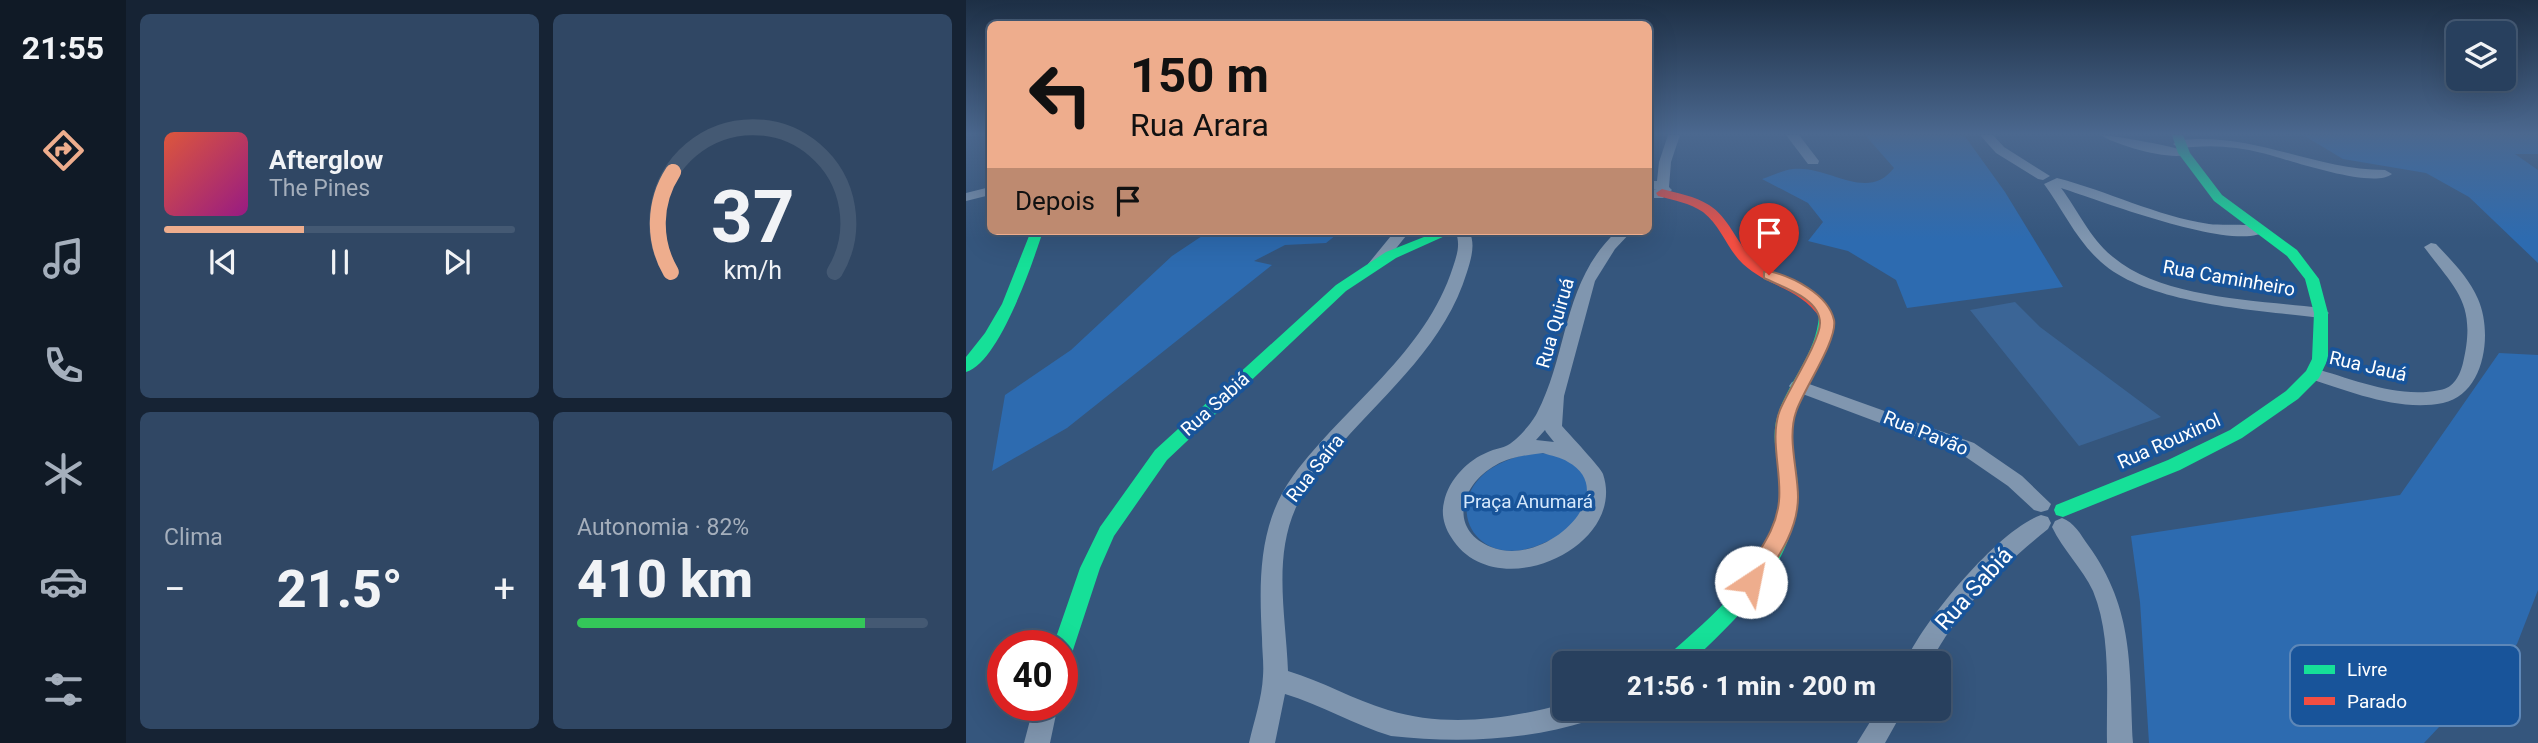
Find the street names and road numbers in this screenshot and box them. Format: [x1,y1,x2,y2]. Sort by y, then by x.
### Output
street label: Rua Caminheiro [2161,255,2297,301]
street label: Rua Quiruá [1531,275,1579,371]
street label: Rua Jauá [2327,346,2409,386]
street label: Rua Sabiá [1176,367,1254,441]
street label: Rua Pavão [1880,406,1972,460]
street label: Rua Rouxinol [2114,408,2224,474]
street label: Rua Saíra [1281,429,1349,507]
street label: Rua Sabiá [1930,542,2018,636]

